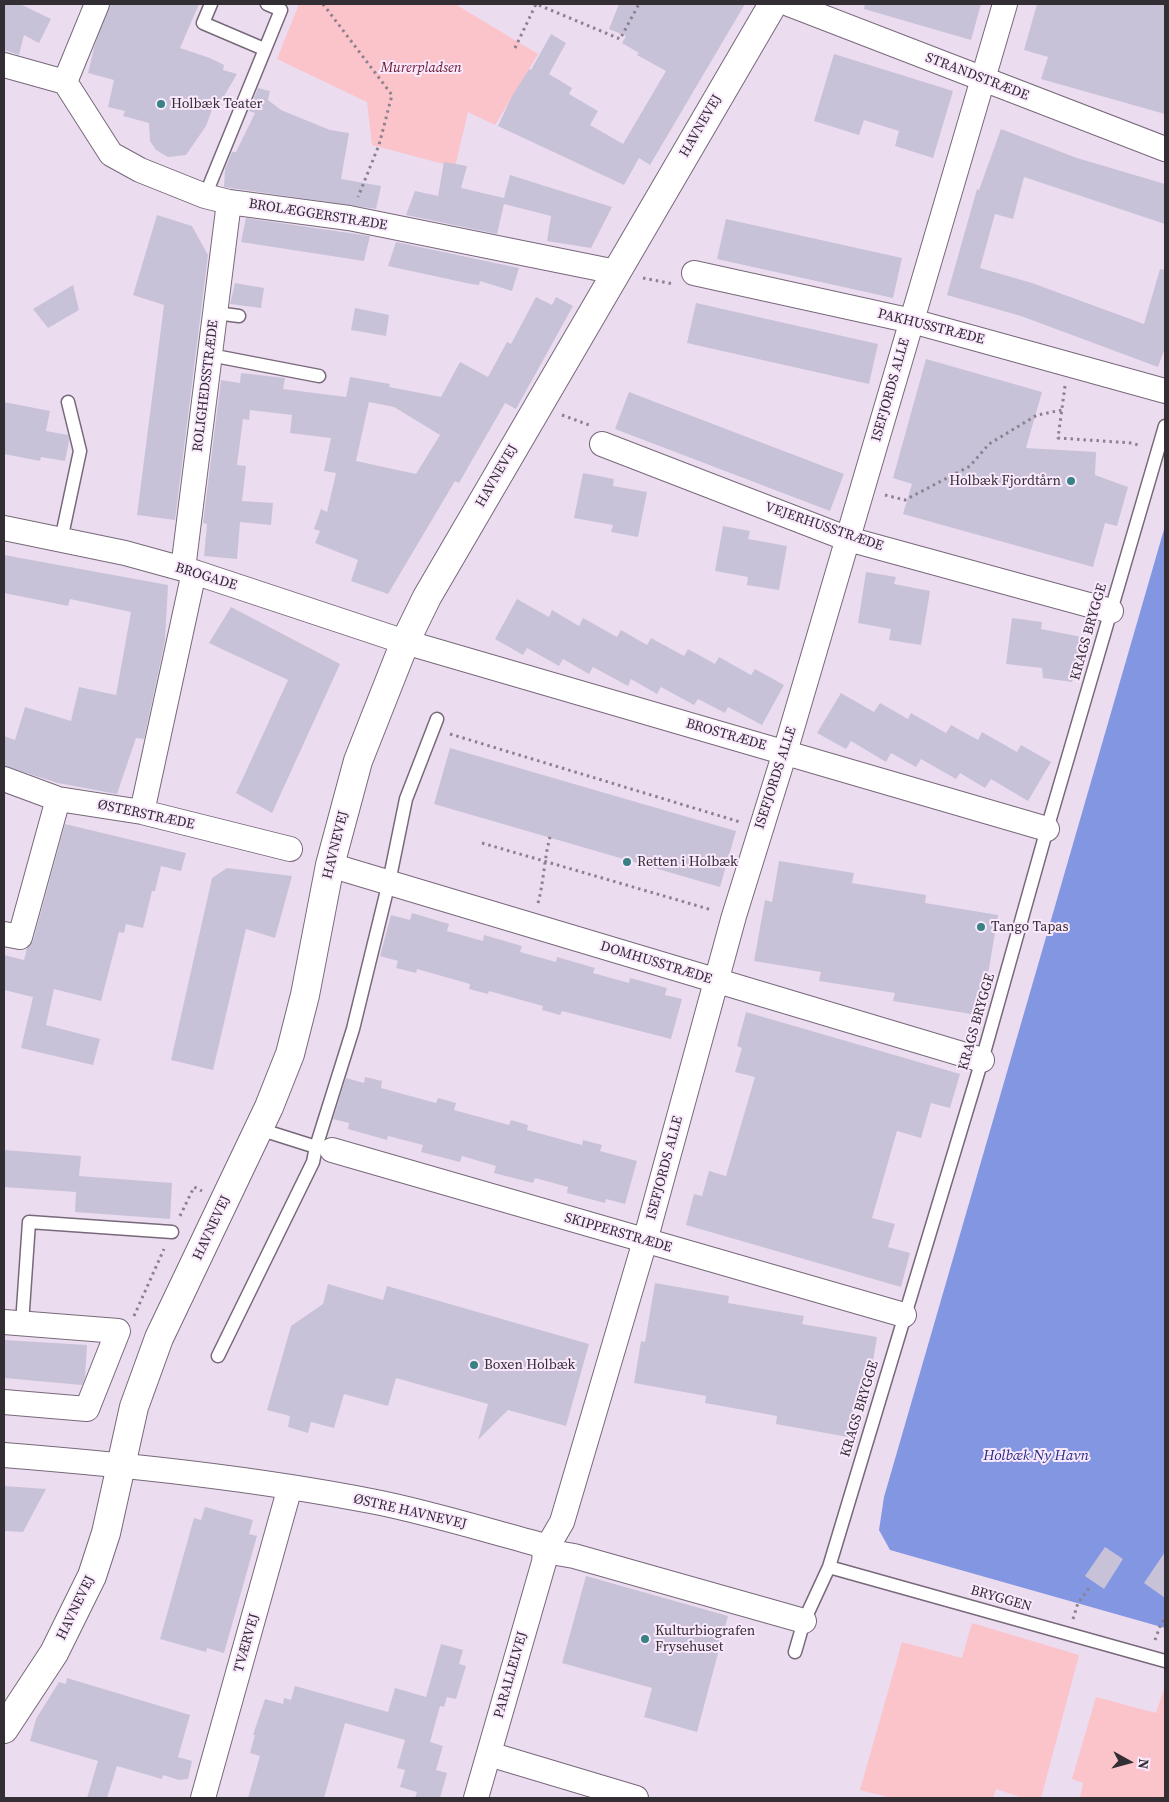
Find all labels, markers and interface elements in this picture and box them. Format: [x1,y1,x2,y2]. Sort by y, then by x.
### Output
street label: STRANDSTRÆDE [923,50,1031,104]
park label: Murerpladsen [380,60,462,76]
street label: HAVNEVEJ [676,92,726,160]
place label: Holbæk Teater [171,96,263,112]
marker: Holbæk Teater [155,98,167,110]
street label: BROLÆGGERSTRÆDE [247,196,389,234]
street label: PAKHUSSTRÆDE [876,306,986,348]
street label: ROLIGHEDSSTRÆDE [190,319,222,453]
street label: ISEFJORDS ALLE [868,336,914,444]
street label: HAVNEVEJ [472,442,522,510]
place label: Holbæk Fjordtårn [949,473,1061,489]
marker: Holbæk Fjordtårn [1065,475,1077,487]
street label: VEJERHUSSTRÆDE [763,499,885,555]
street label: BROGADE [173,560,239,594]
street label: KRAGS BRYGGE [1067,582,1111,682]
street label: BROSTRÆDE [684,716,768,754]
street label: ISEFJORDS ALLE [752,725,800,831]
street label: ØSTERSTRÆDE [96,797,196,833]
street label: HAVNEVEJ [319,809,353,881]
place label: Retten i Holbæk [637,854,738,870]
marker: Retten i Holbæk [621,856,633,868]
place label: Tango Tapas [991,919,1069,935]
marker: Tango Tapas [975,921,987,933]
street label: DOMHUSSTRÆDE [598,938,714,988]
street label: KRAGS BRYGGE [955,972,999,1072]
street label: ISEFJORDS ALLE [643,1114,687,1222]
street label: HAVNEVEJ [190,1193,234,1263]
street label: SKIPPERSTRÆDE [562,1210,674,1256]
place label: Boxen Holbæk [484,1357,575,1373]
marker: Boxen Holbæk [468,1359,480,1371]
street label: KRAGS BRYGGE [837,1359,883,1459]
water label: Holbæk Ny Havn [983,1447,1089,1465]
street label: ØSTRE HAVNEVEJ [352,1491,468,1533]
street label: HAVNEVEJ [53,1573,99,1643]
street label: BRYGGEN [968,1582,1034,1616]
street label: TVÆRVEJ [231,1612,263,1674]
place label: Kulturbiografen Frysehuset [655,1623,755,1655]
street label: PARALLELVEJ [491,1630,531,1720]
marker: Kulturbiografen Frysehuset [639,1633,651,1645]
north arrow [1104,1737,1154,1787]
text: N [1133,1758,1154,1770]

